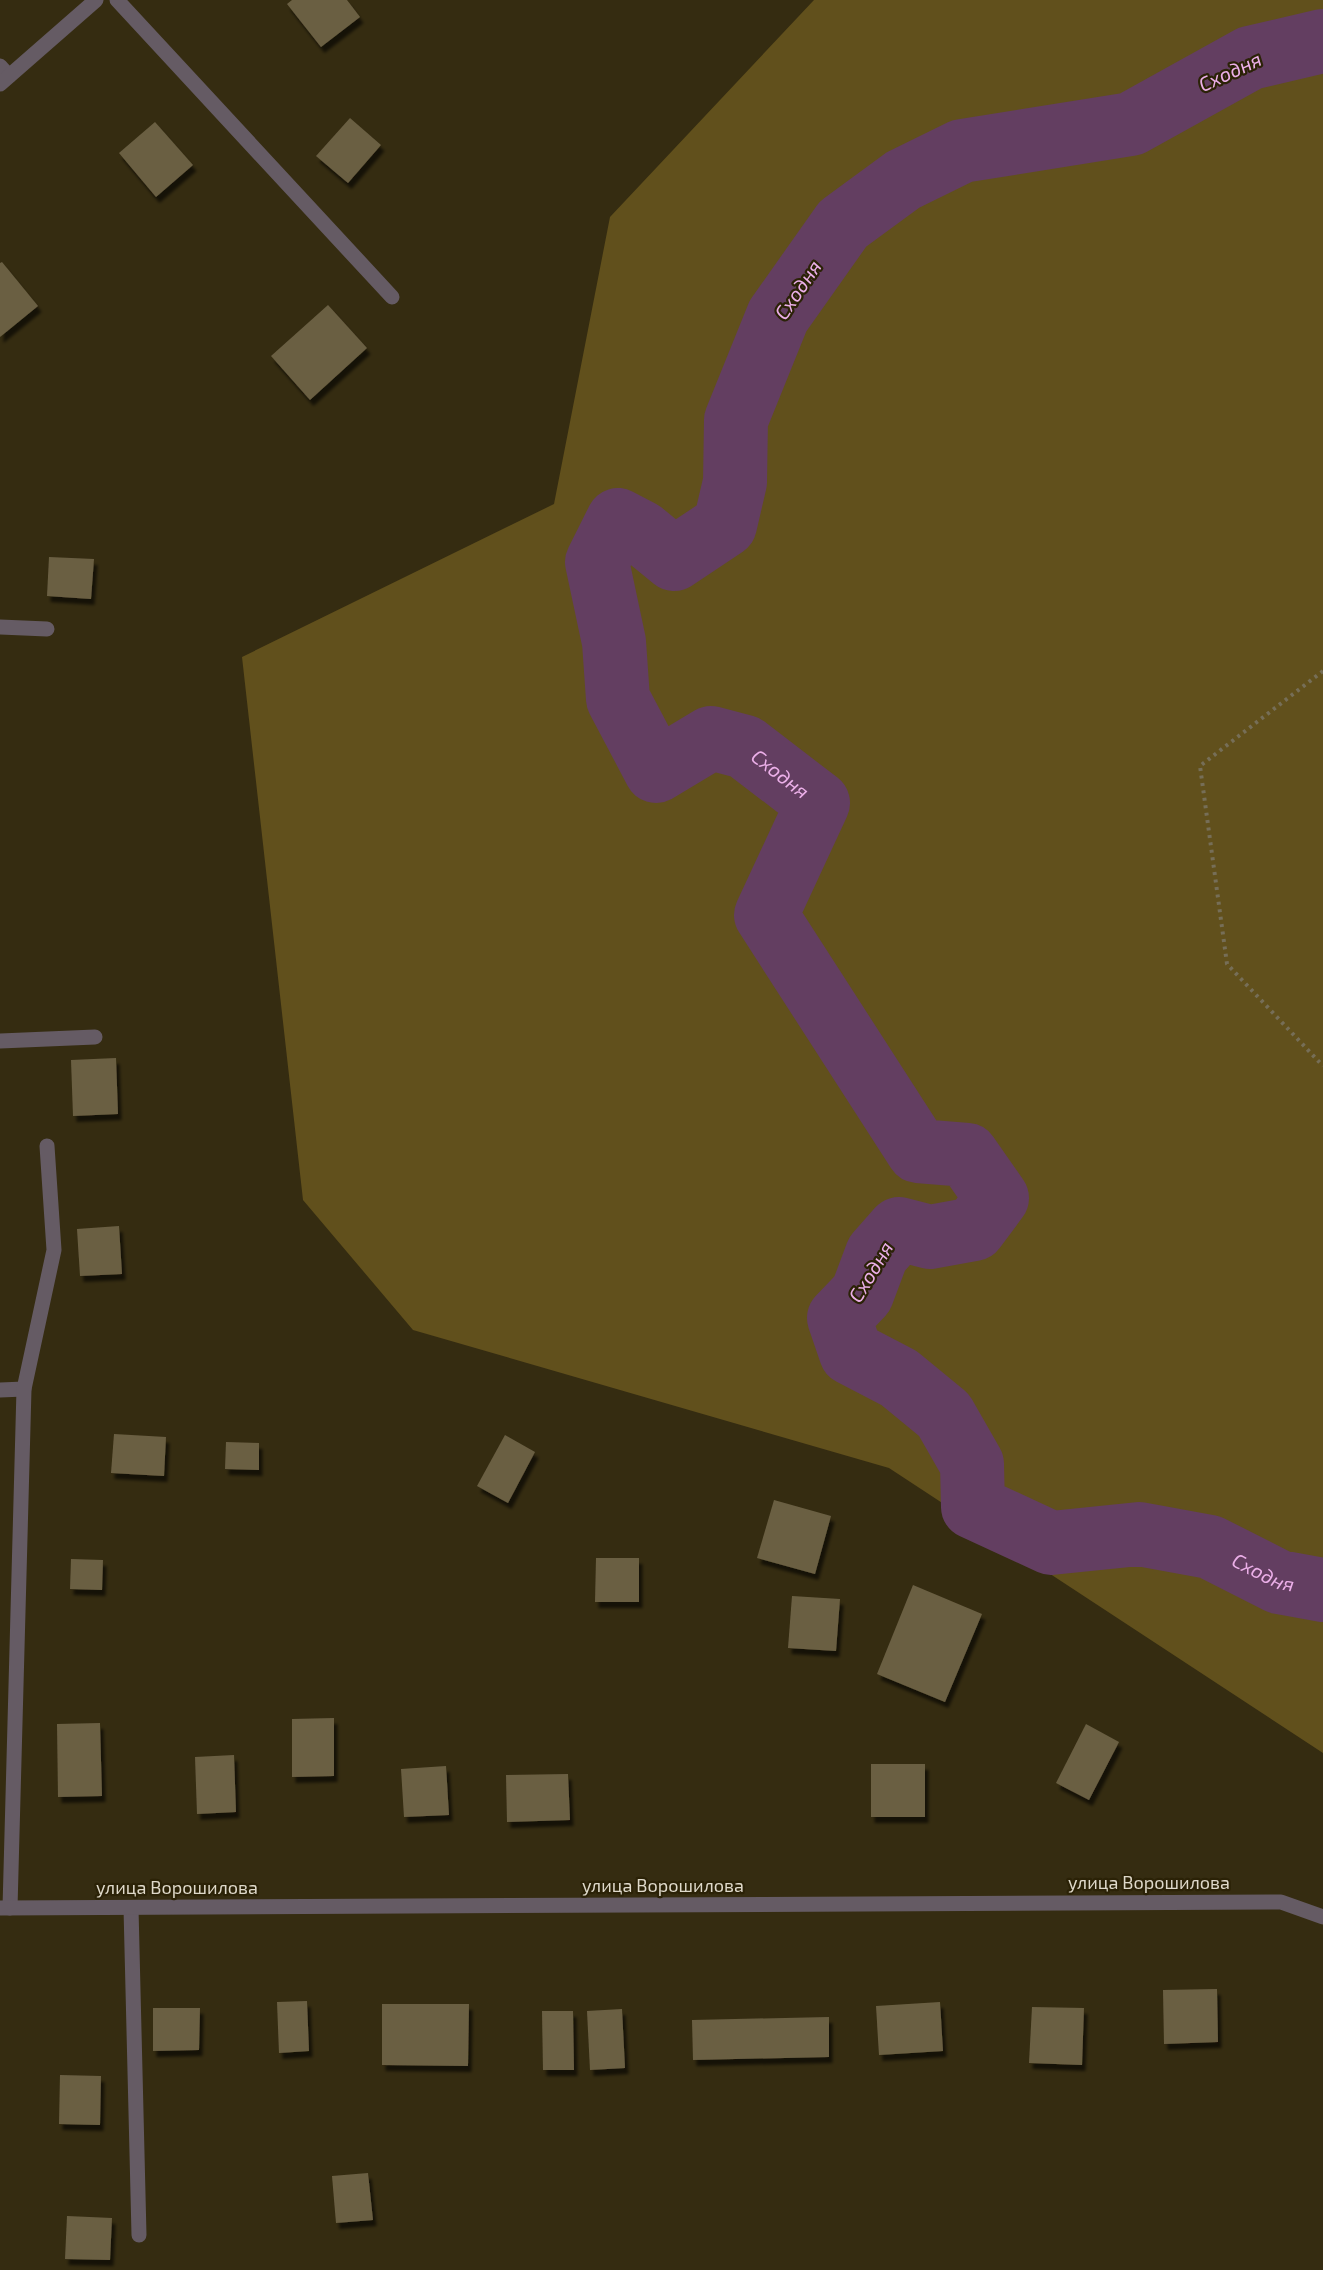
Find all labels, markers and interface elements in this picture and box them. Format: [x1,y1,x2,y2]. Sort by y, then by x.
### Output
water label: Сходня [1194,46,1265,96]
water label: Сходня [769,255,826,324]
water label: Сходня [747,743,814,803]
water label: Сходня [843,1237,898,1306]
water label: Сходня [1228,1547,1296,1596]
street label: улица Ворошилова [1068,1871,1230,1893]
street label: улица Ворошилова [582,1874,744,1896]
street label: улица Ворошилова [96,1876,258,1898]

